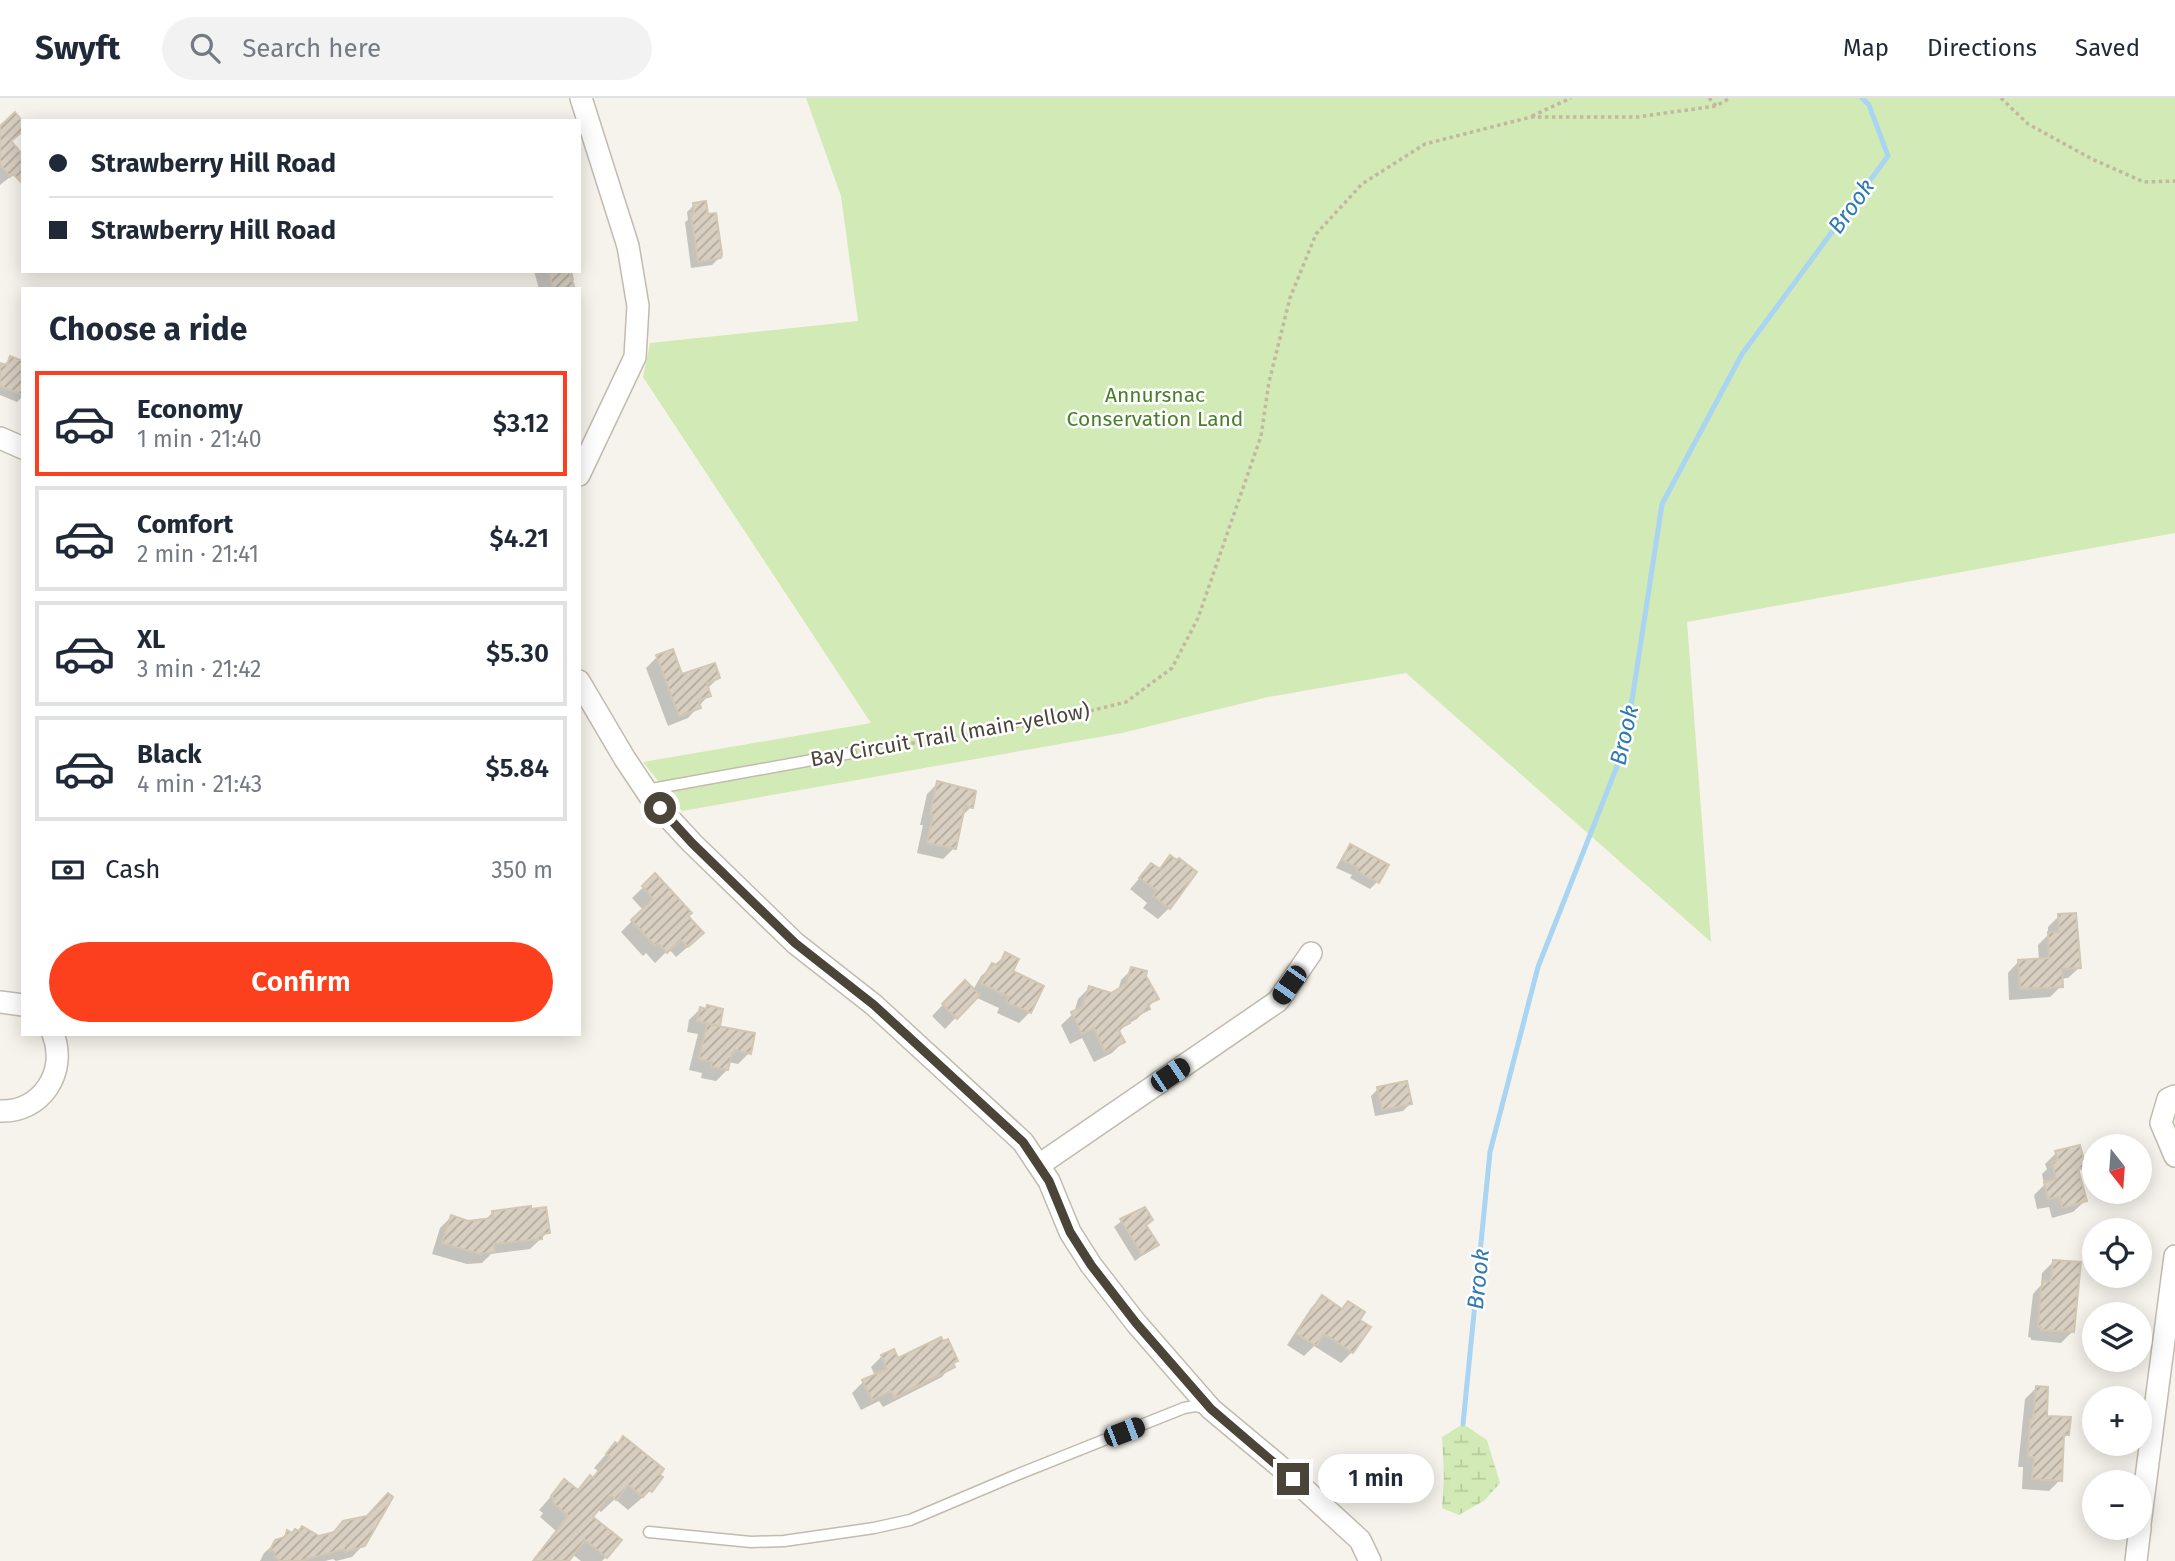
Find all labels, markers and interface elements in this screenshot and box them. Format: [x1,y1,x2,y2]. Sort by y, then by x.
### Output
search box [162,17,652,80]
text: Swyft [35,28,120,68]
icon: search [186,29,224,67]
text: Search here [242,33,381,64]
text: Map [1843,34,1889,62]
text: Directions [1927,34,2037,62]
text: Saved [2075,34,2140,62]
text: Strawberry Hill Road [91,148,336,179]
water label: Brook [1822,173,1880,239]
text: Strawberry Hill Road [91,215,336,246]
text: Choose a ride [49,310,247,348]
park label: Annursnac Conservation Land [1067,382,1243,432]
icon: car [53,392,116,455]
text: Economy [137,394,243,425]
text: $3.12 [493,408,549,439]
text: 1 min · 21:40 [137,425,262,453]
icon: car [53,507,116,570]
text: Comfort [137,509,233,540]
text: $4.21 [490,523,549,554]
text: 2 min · 21:41 [137,540,259,568]
icon: car [53,622,116,685]
text: XL [137,624,165,655]
text: $5.30 [486,638,549,669]
text: 3 min · 21:42 [137,655,261,683]
street label: Bay Circuit Trail (main-yellow) [808,698,1092,772]
water label: Brook [1603,702,1645,768]
icon: car [53,737,116,800]
text: Black [137,739,202,770]
text: $5.84 [485,753,549,784]
text: 4 min · 21:43 [137,770,262,798]
route start [644,792,676,824]
icon: cash [49,851,87,889]
text: Cash [105,854,161,885]
text: 350 m [491,856,553,884]
button: Confirm [49,942,553,1022]
car [1269,962,1310,1008]
car [1147,1055,1194,1095]
north arrow [2082,1134,2152,1204]
map controls [2082,1134,2152,1540]
button: locate [2082,1218,2152,1288]
water label: Brook [1461,1247,1495,1311]
button: layers [2082,1302,2152,1372]
button: + [2082,1386,2152,1456]
car [1101,1415,1148,1449]
callout: 1 min [1318,1454,1433,1504]
route end [1277,1463,1309,1495]
text: 1 min [1348,1464,1404,1492]
button: − [2082,1470,2152,1540]

